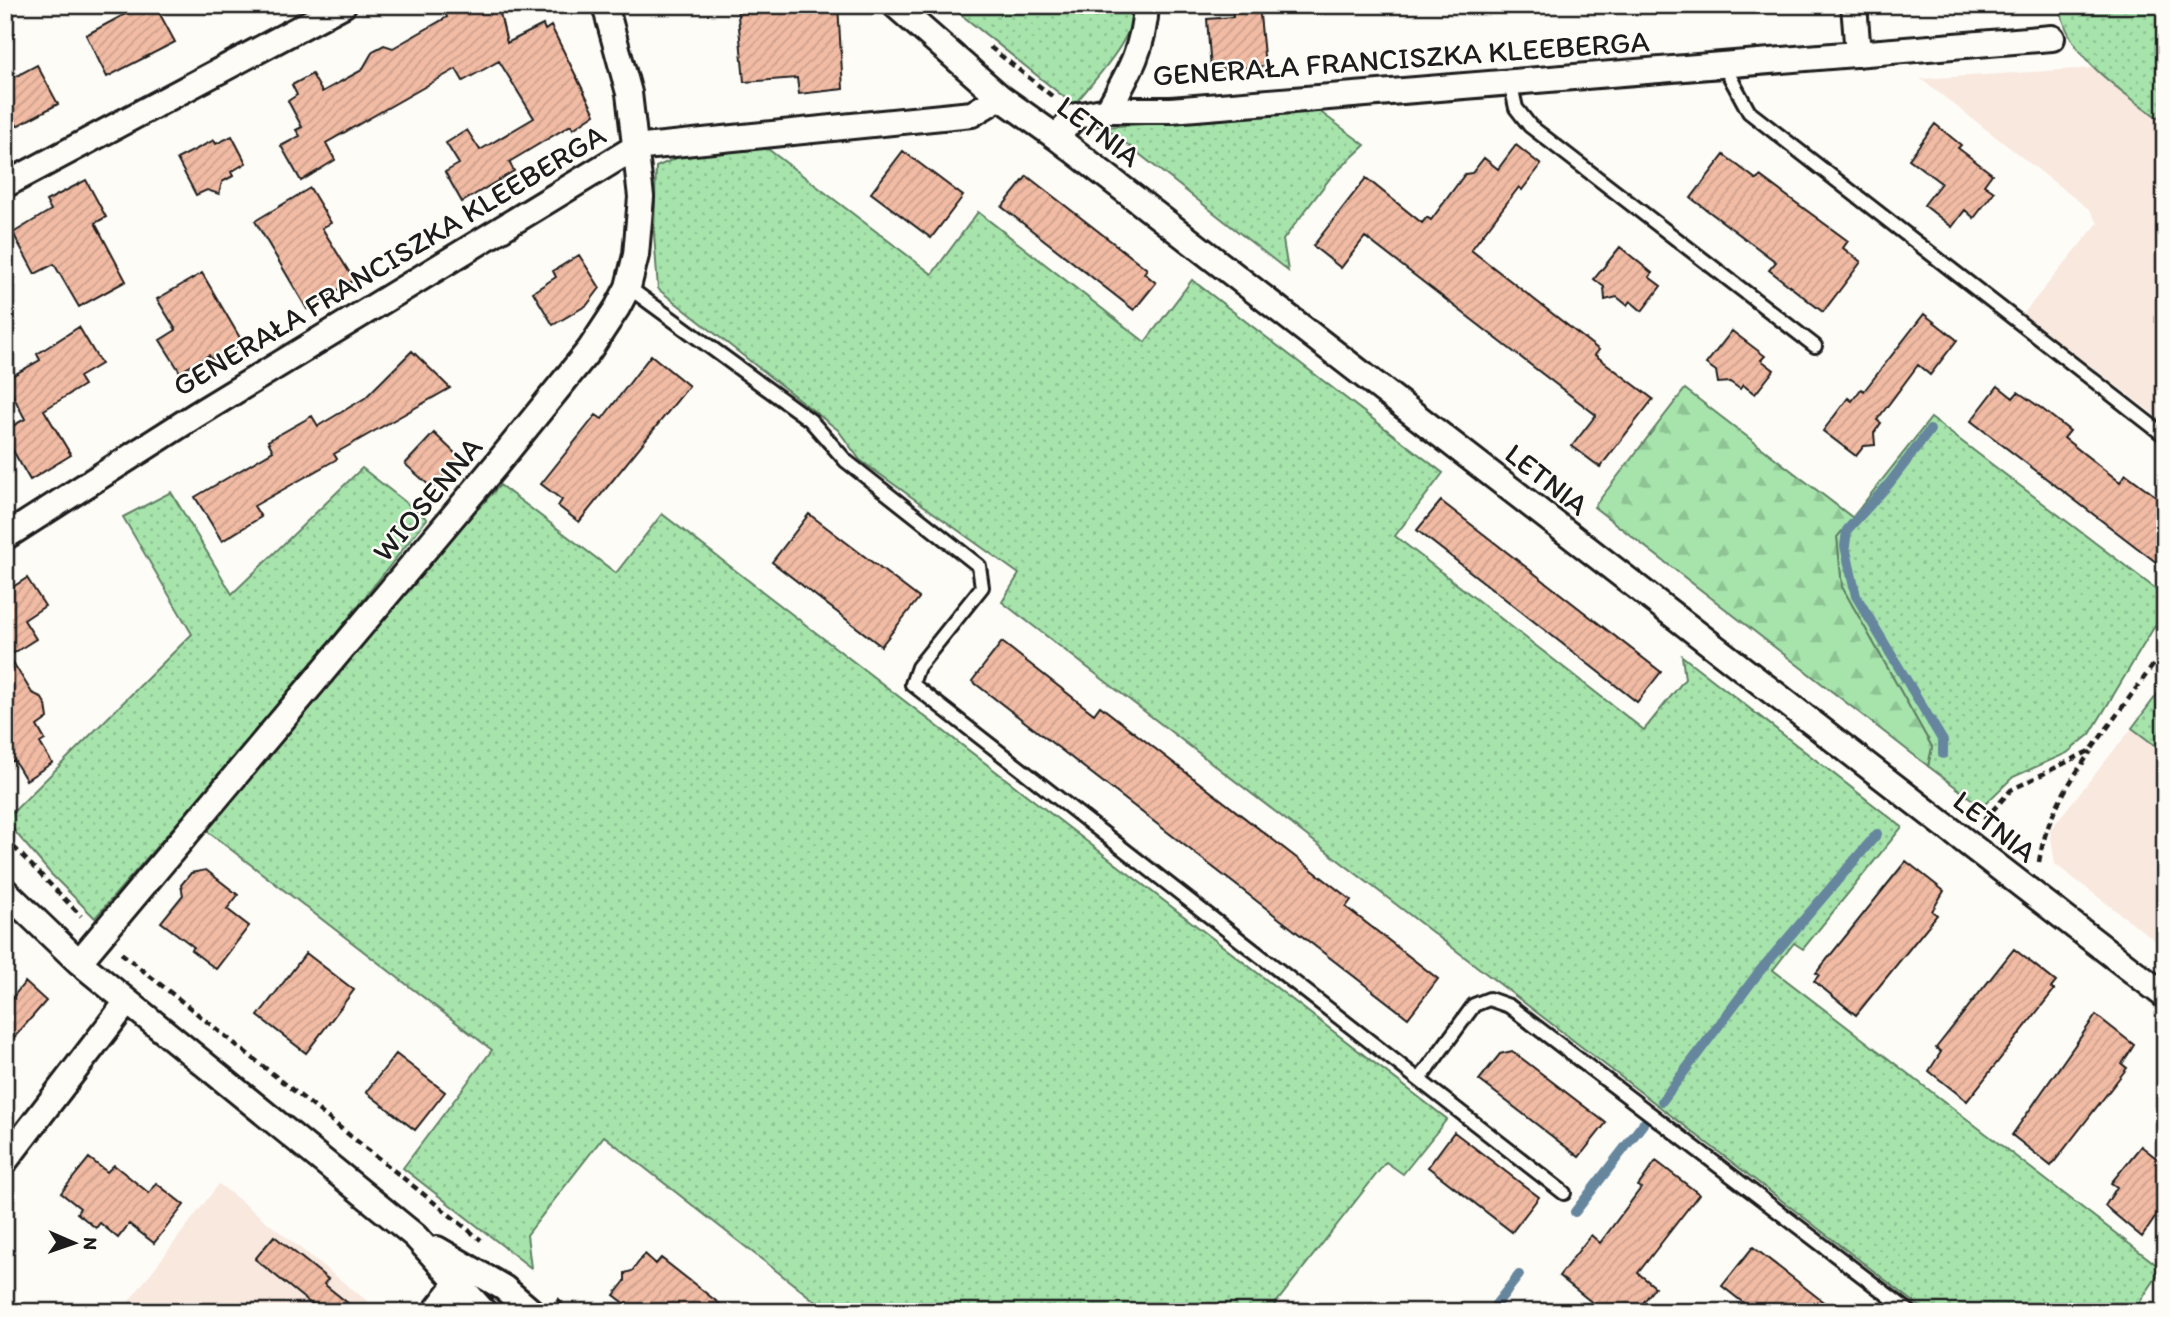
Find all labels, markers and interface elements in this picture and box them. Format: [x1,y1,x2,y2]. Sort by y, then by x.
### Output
street label: GENERAŁA FRANCISZKA KLEEBERGA [1151,22,1651,94]
street label: LETNIA [1050,87,1148,175]
street label: GENERAŁA FRANCISZKA KLEEBERGA [166,116,612,404]
street label: WIOSENNA [364,429,490,569]
street label: LETNIA [1498,435,1596,523]
street label: LETNIA [1946,782,2044,870]
north arrow [38,1208,108,1278]
text: N [79,1237,102,1250]

